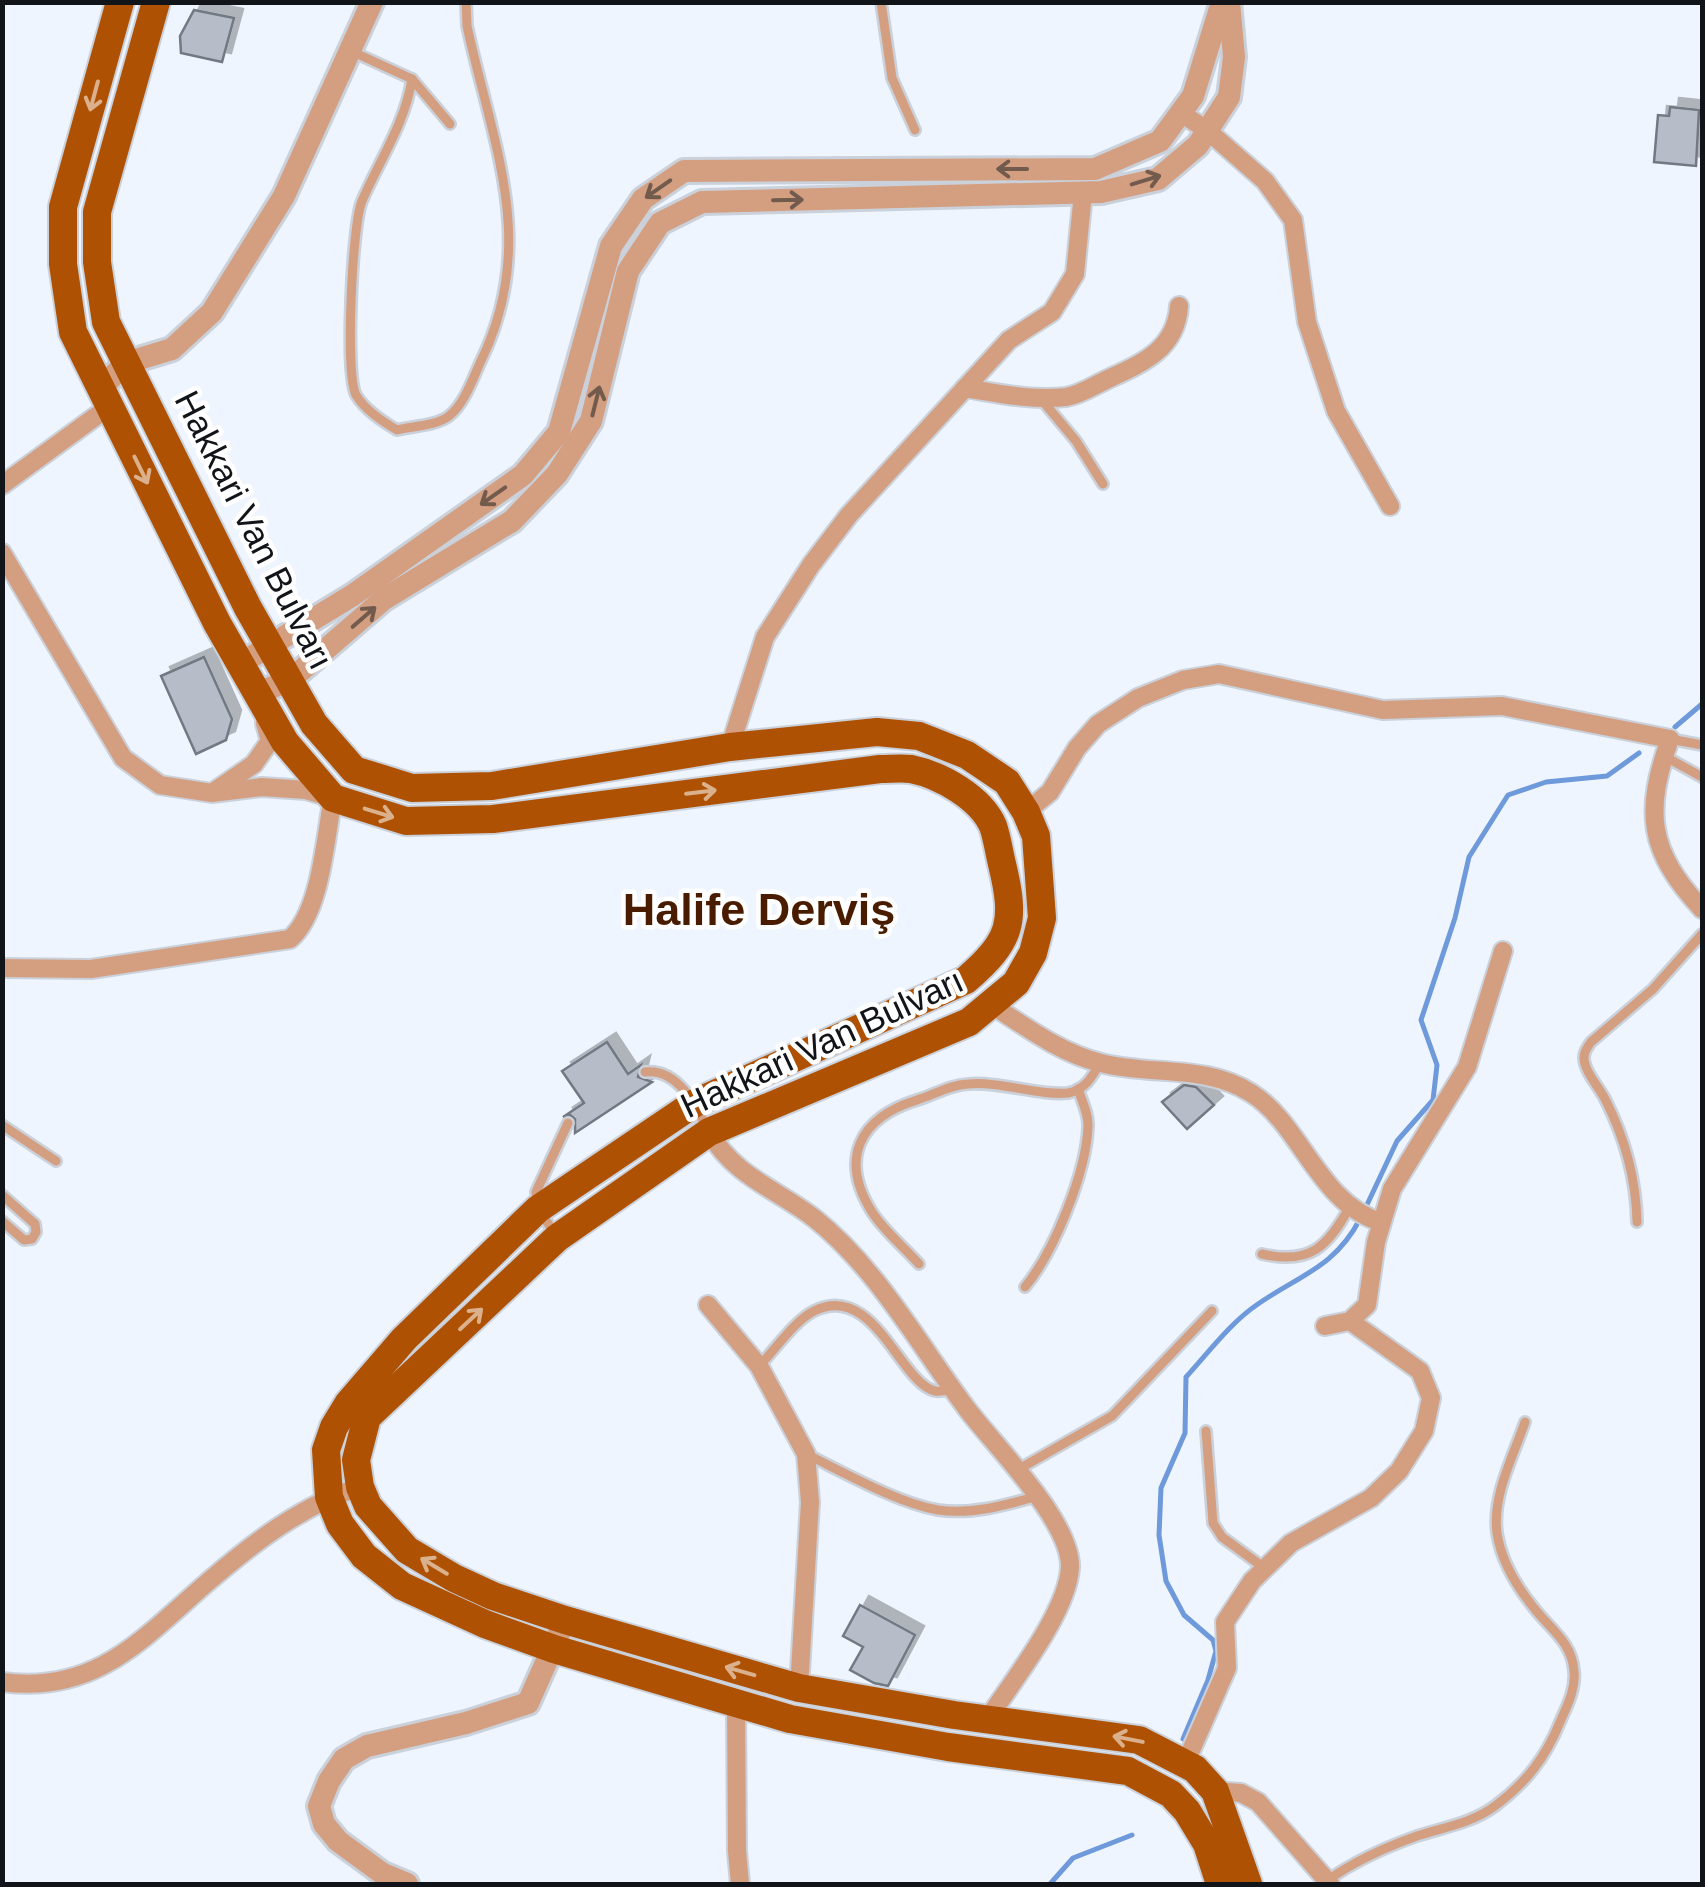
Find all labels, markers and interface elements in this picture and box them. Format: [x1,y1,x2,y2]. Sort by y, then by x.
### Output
one-way arrow [84,80,102,112]
one-way arrow [997,160,1030,178]
one-way arrow [1130,170,1162,188]
one-way arrow [644,178,672,199]
one-way arrow [772,190,804,209]
street label: Hakkari Van Bulvarı [167,384,341,675]
one-way arrow [587,386,606,417]
one-way arrow [133,455,152,485]
one-way arrow [480,485,508,506]
one-way arrow [350,606,376,628]
one-way arrow [685,782,717,801]
one-way arrow [363,805,395,823]
district label: Halife Derviş [623,884,895,935]
street label: Hakkari Van Bulvarı [675,960,969,1125]
one-way arrow [458,1308,483,1331]
one-way arrow [420,1556,449,1576]
one-way arrow [725,1661,756,1679]
one-way arrow [1113,1729,1145,1748]

